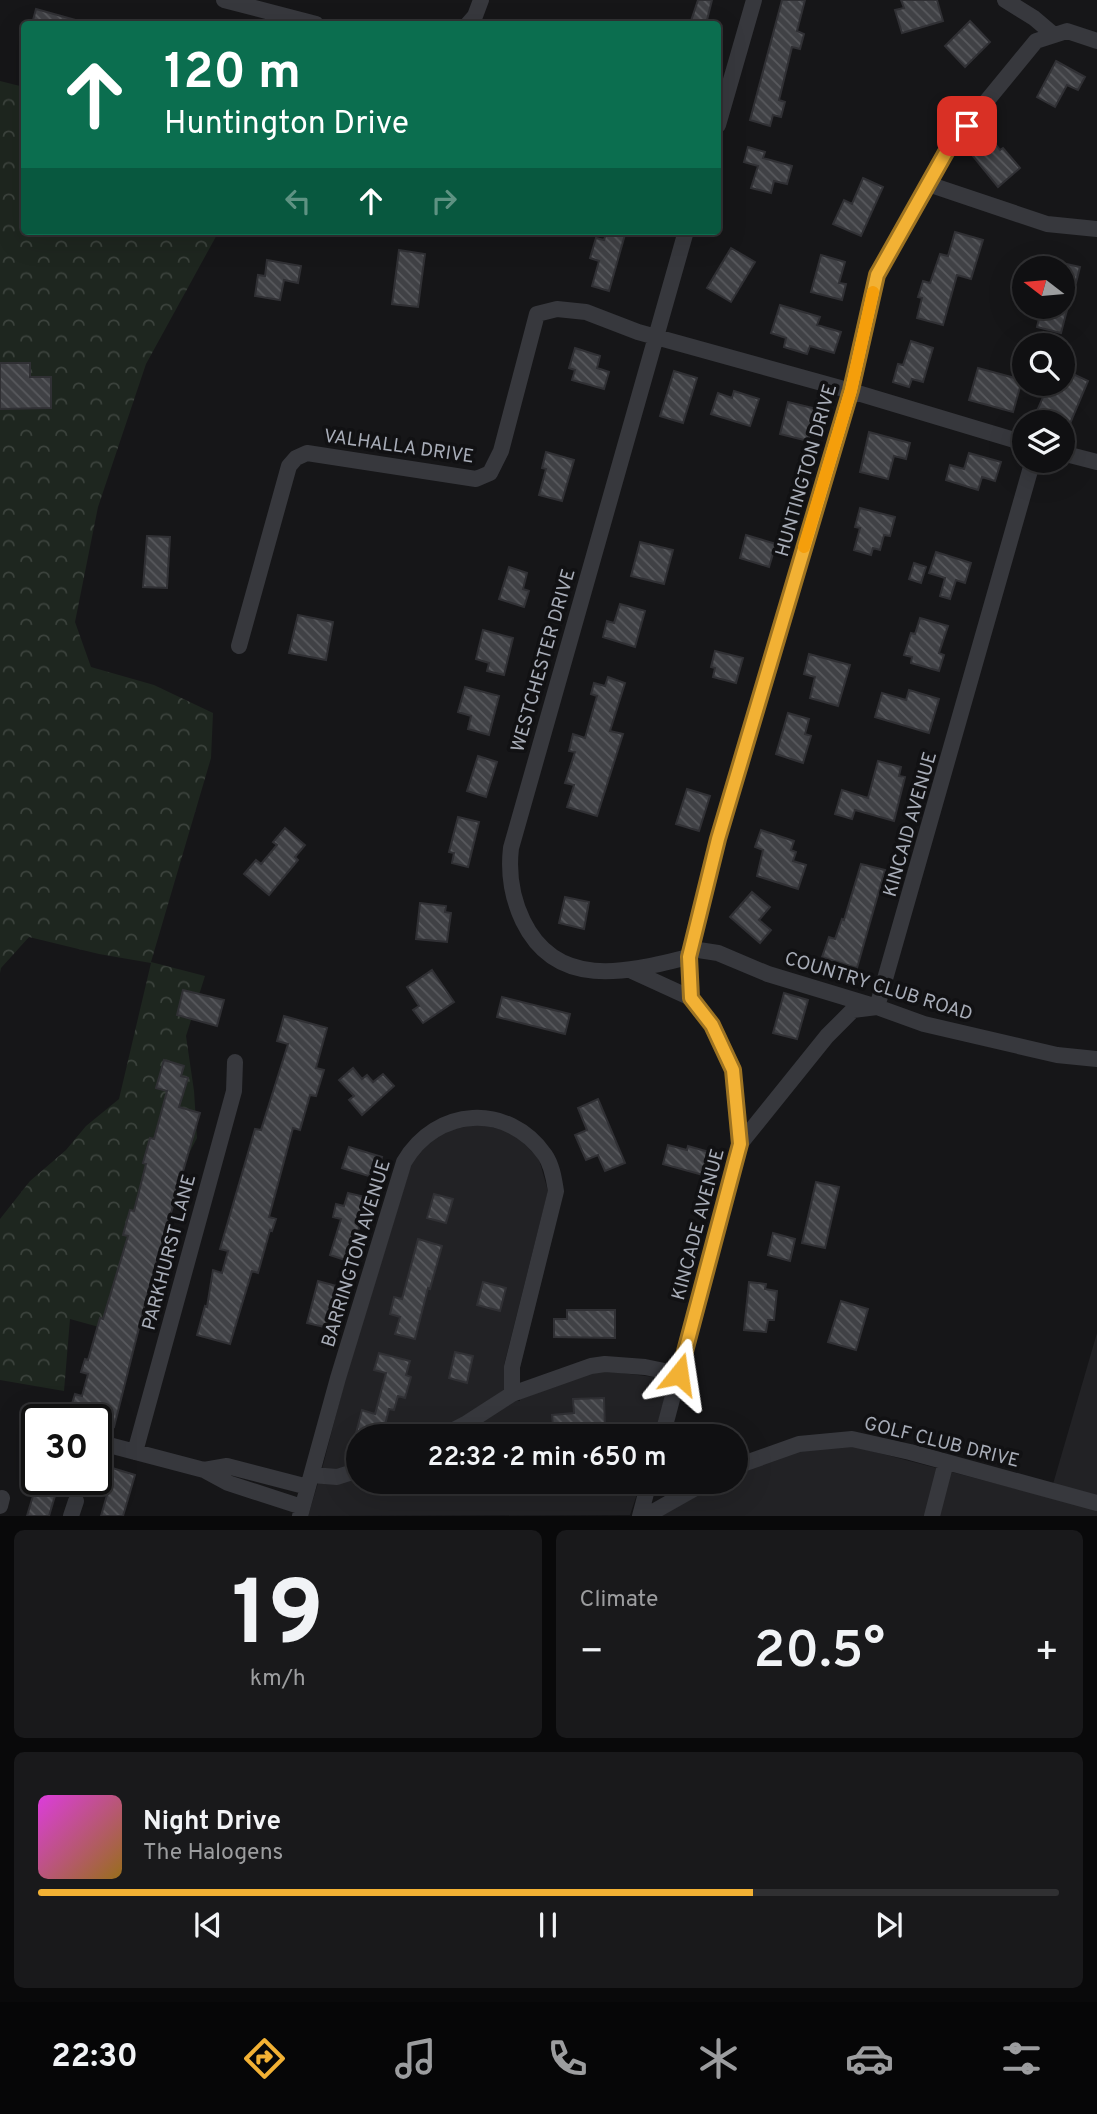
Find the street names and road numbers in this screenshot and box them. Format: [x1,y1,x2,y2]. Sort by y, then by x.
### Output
street label: HUNTINGTON DRIVE [771,381,843,560]
street label: VALHALLA DRIVE [322,425,475,469]
street label: WESTCHESTER DRIVE [506,566,582,755]
street label: KINCAID AVENUE [879,749,943,900]
street label: COUNTRY CLUB ROAD [782,947,975,1027]
street label: KINCADE AVENUE [667,1146,731,1303]
street label: BARRINGTON AVENUE [317,1157,397,1350]
street label: PARKHURST LANE [138,1172,202,1333]
street label: GOLF CLUB DRIVE [861,1412,1022,1474]

